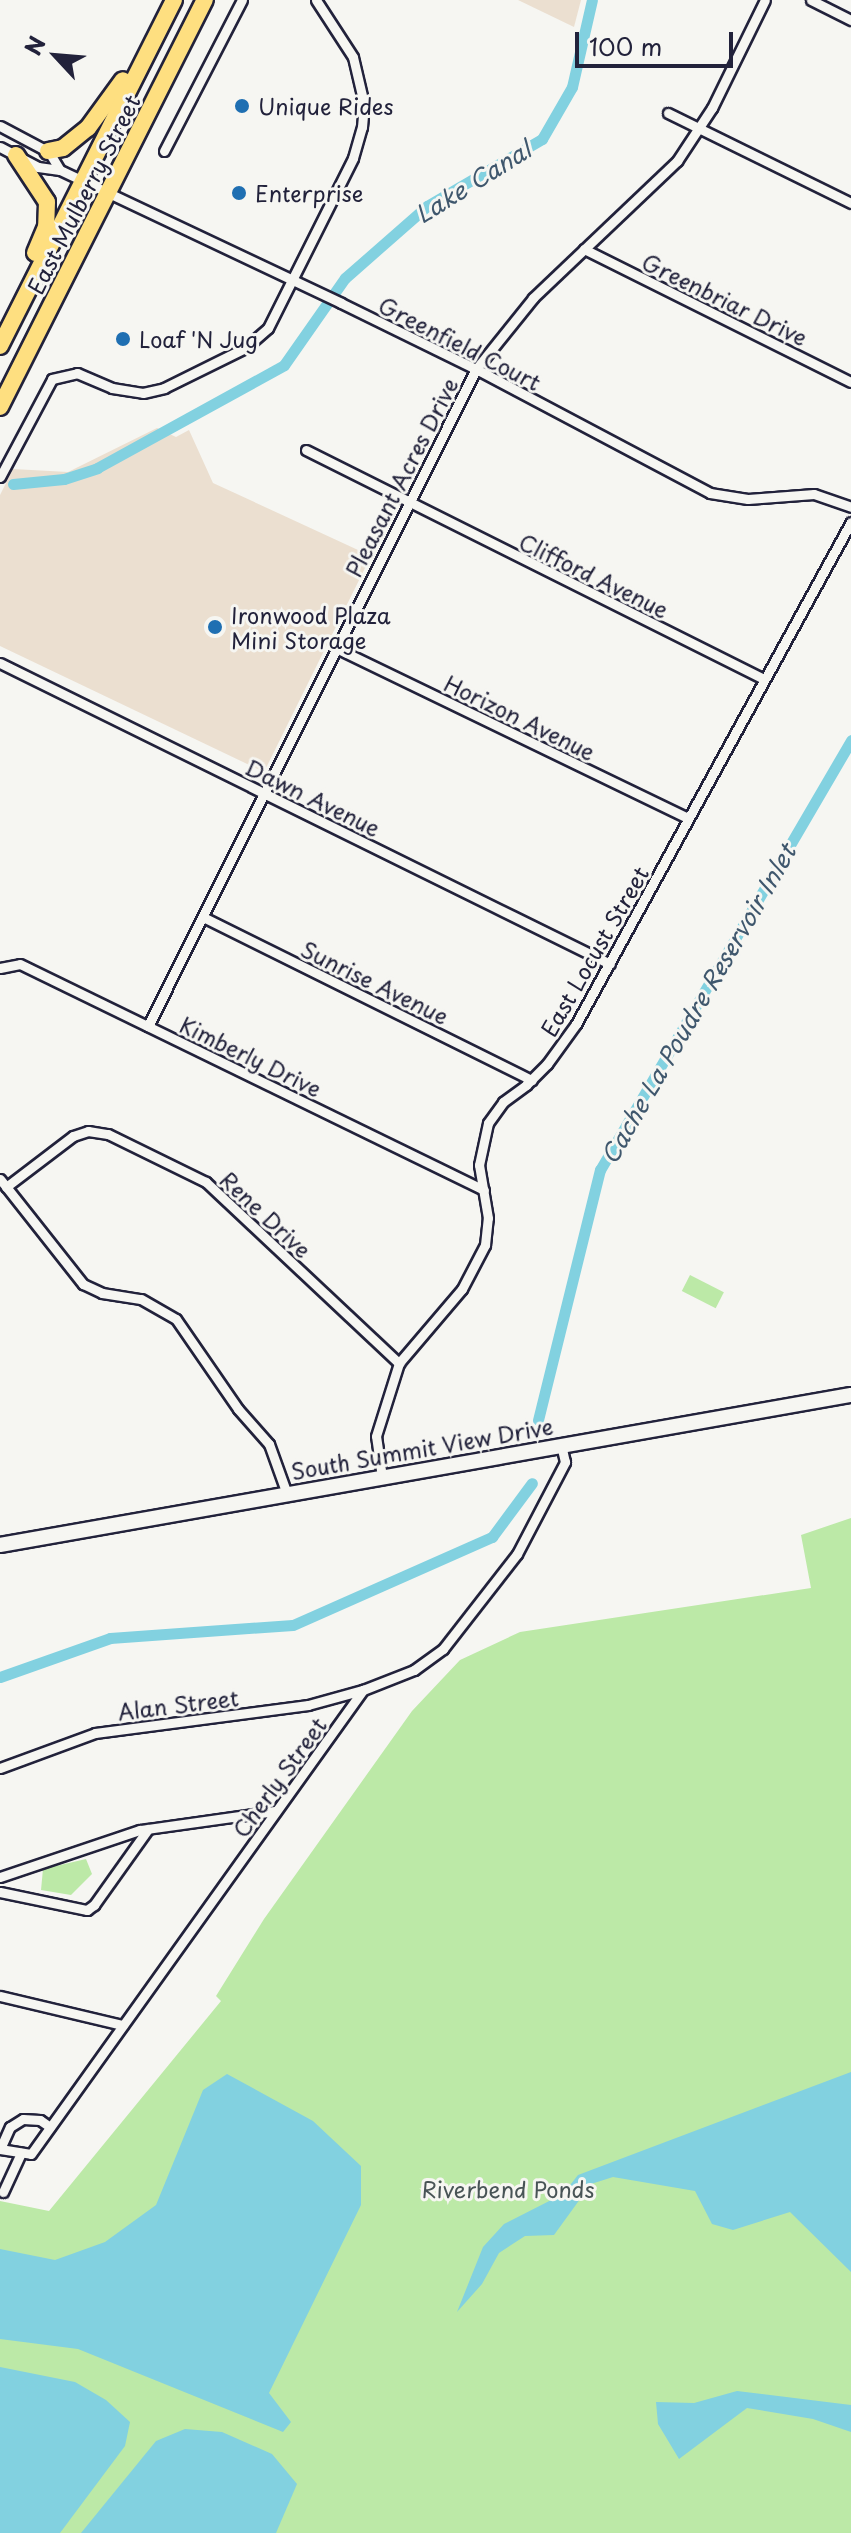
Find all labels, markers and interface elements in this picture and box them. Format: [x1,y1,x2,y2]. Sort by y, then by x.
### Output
north arrow [16,16,96,96]
scale bar [579,16,737,66]
text: 100 m [589,28,662,64]
text: N [15,30,53,60]
street label: East Mulberry Street [21,89,145,299]
place label: Unique Rides [258,93,395,119]
marker: Unique Rides [233,97,251,115]
water label: Lake Canal [410,135,536,229]
place label: Enterprise [255,180,363,206]
marker: Enterprise [230,184,248,202]
street label: Greenbriar Drive [638,247,812,351]
street label: Greenfield Court [374,291,546,395]
place label: Loaf 'N Jug [139,326,260,352]
marker: Loaf 'N Jug [114,330,132,348]
street label: Pleasant Acres Drive [339,372,463,582]
street label: Clifford Avenue [514,527,674,623]
place label: Ironwood Plaza Mini Storage [231,601,392,652]
marker: Ironwood Plaza Mini Storage [206,618,224,636]
street label: Horizon Avenue [441,669,599,765]
street label: Dawn Avenue [242,753,384,841]
water label: Cache La Poudre Reservoir Inlet [594,838,802,1170]
street label: East Locust Street [535,861,653,1041]
street label: Sunrise Avenue [297,935,453,1029]
street label: Kimberly Drive [175,1010,327,1102]
street label: Rene Drive [215,1165,317,1263]
street label: South Summit View Drive [287,1412,557,1484]
street label: Alan Street [116,1683,240,1725]
street label: Cherly Street [226,1711,332,1843]
park label: Riverbend Ponds [421,2176,595,2202]

